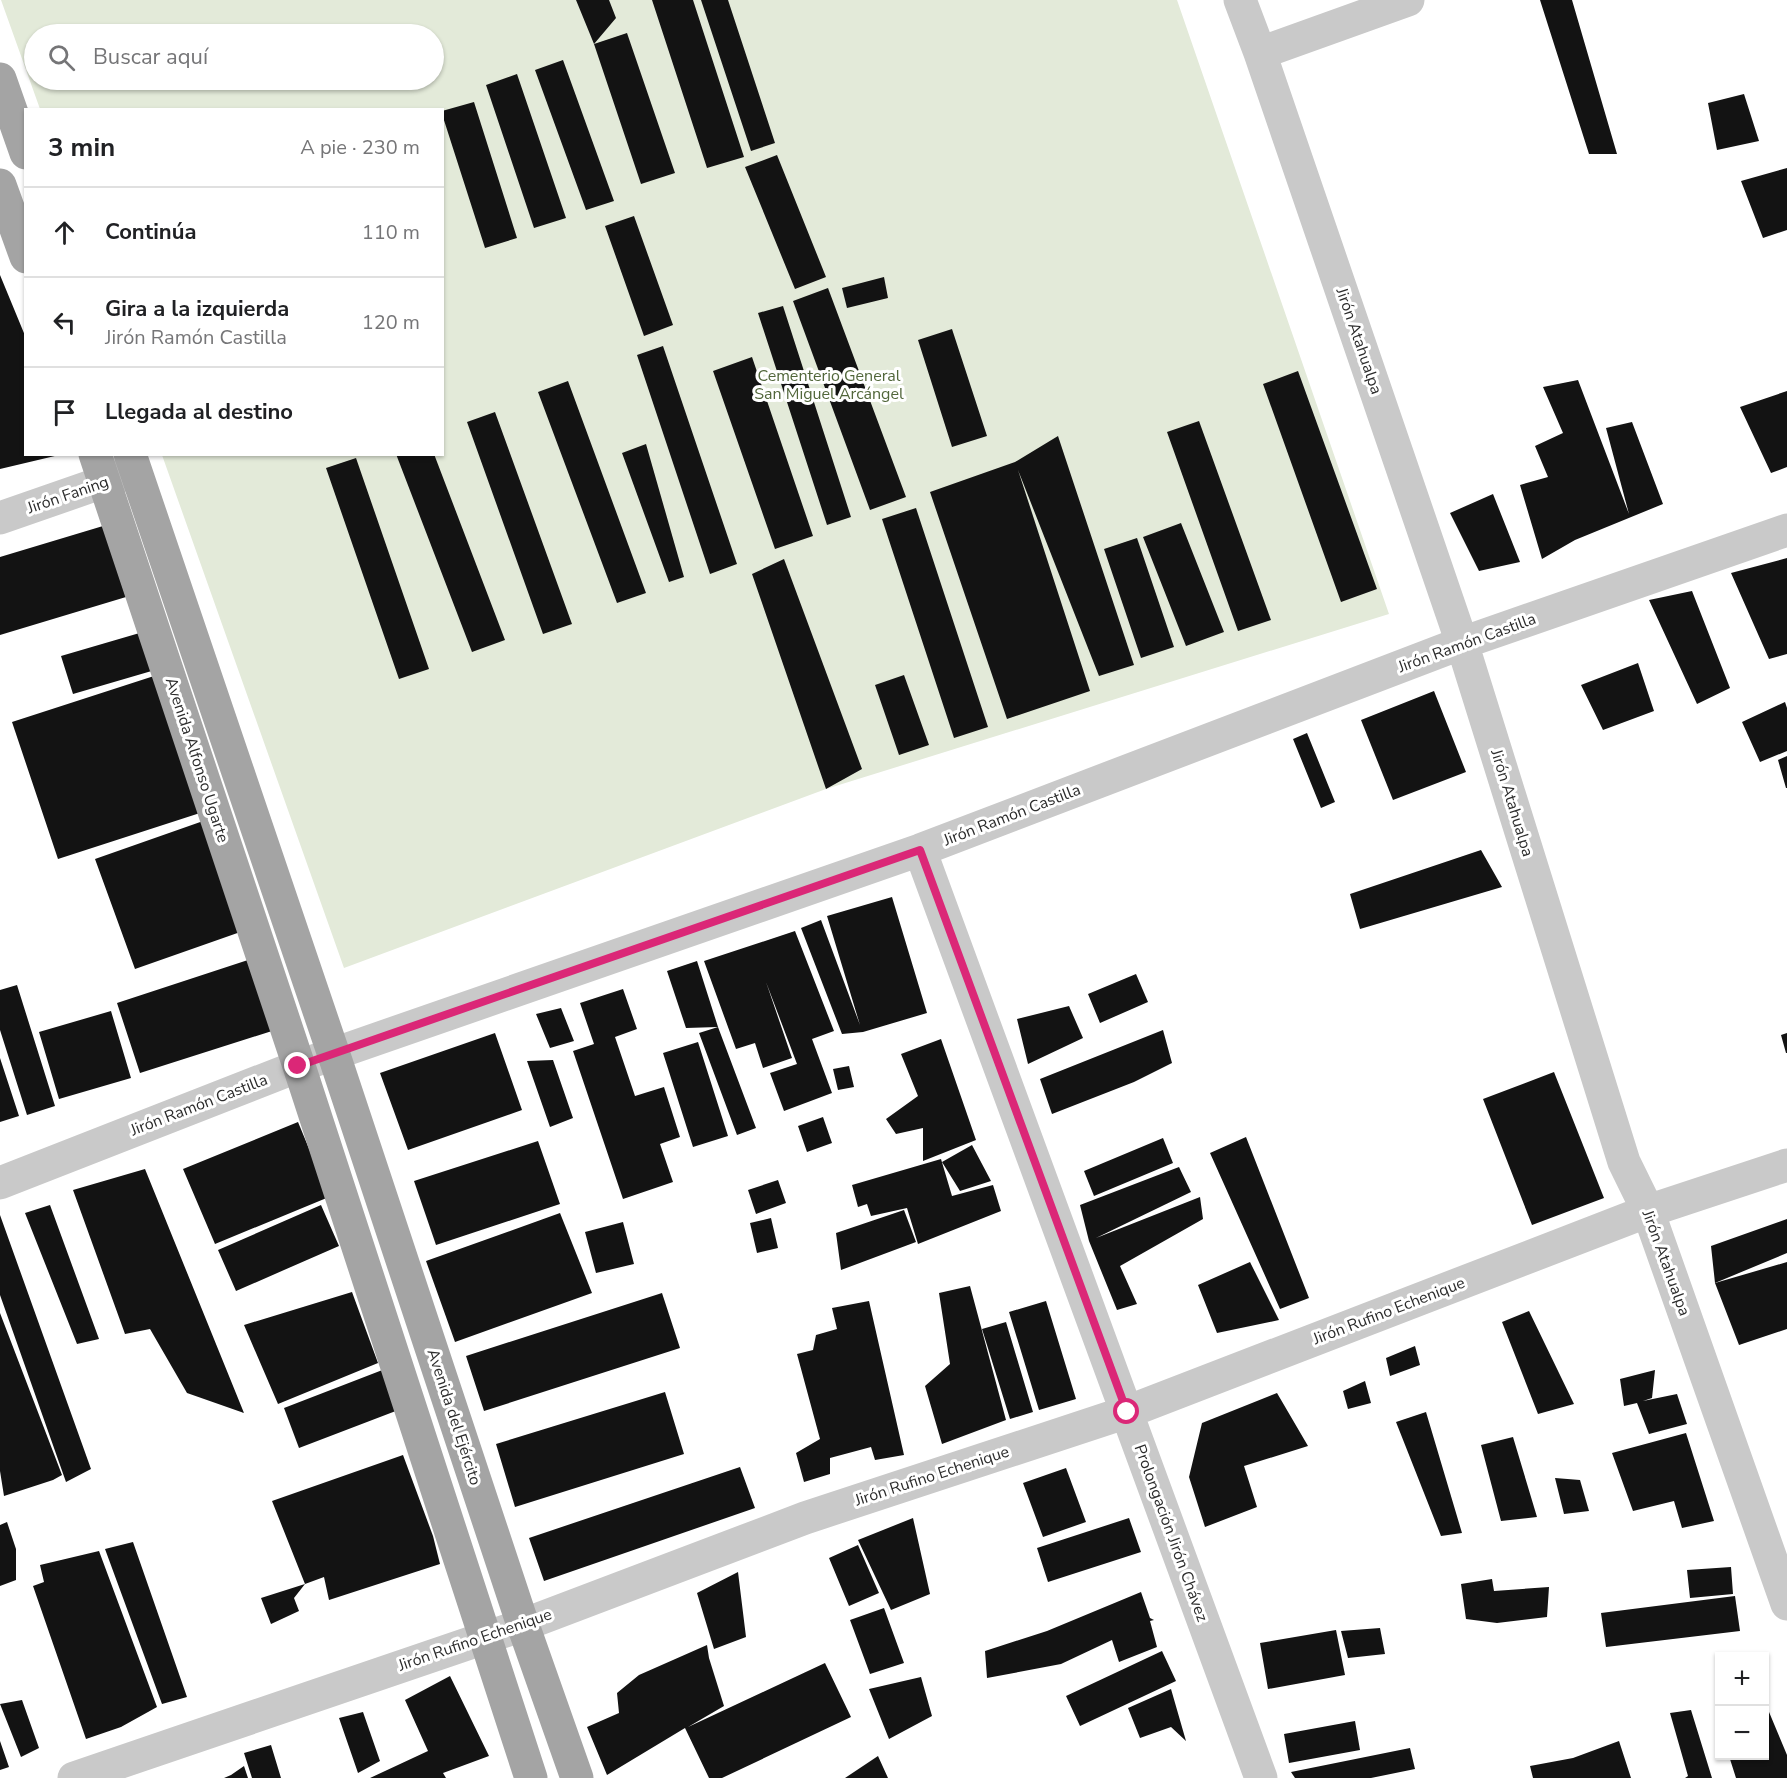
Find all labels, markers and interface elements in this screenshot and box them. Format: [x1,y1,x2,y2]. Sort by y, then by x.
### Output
search box [24,24,444,90]
icon: search [45,41,78,74]
text: Buscar aquí [93,42,208,72]
text: 3 min [48,130,115,165]
text: A pie · 230 m [300,134,420,161]
icon: ahead [48,216,81,249]
text: Continúa [105,217,196,247]
text: 110 m [362,219,420,246]
street label: Jirón Atahualpa [1330,284,1388,397]
text: Gira a la izquierda [105,294,289,324]
icon: left [48,306,81,339]
text: 120 m [362,309,420,336]
text: Jirón Ramón Castilla [105,324,287,351]
park label: Cementerio General San Miguel Arcángel [754,365,904,405]
icon: arrive [48,396,81,429]
text: Llegada al destino [105,397,293,427]
street label: Jirón Faning [23,471,112,520]
street label: Jirón Ramón Castilla [1394,608,1539,679]
street label: Avenida Alfonso Ugarte [160,675,234,845]
street label: Jirón Atahualpa [1485,746,1539,859]
street label: Jirón Ramón Castilla [939,779,1084,852]
route end [284,1052,310,1078]
street label: Jirón Ramón Castilla [126,1069,271,1142]
street label: Jirón Atahualpa [1636,1206,1695,1319]
street label: Jirón Rufino Echenique [1309,1272,1468,1351]
street label: Avenida del Ejército [422,1346,486,1488]
route start [1113,1398,1139,1424]
street label: Jirón Rufino Echenique [851,1441,1012,1512]
street label: Prolongación Jirón Chávez [1129,1441,1213,1625]
street label: Jirón Rufino Echenique [394,1603,555,1677]
map controls [1715,1652,1769,1760]
button: + [1715,1652,1769,1706]
button: − [1715,1706,1769,1760]

